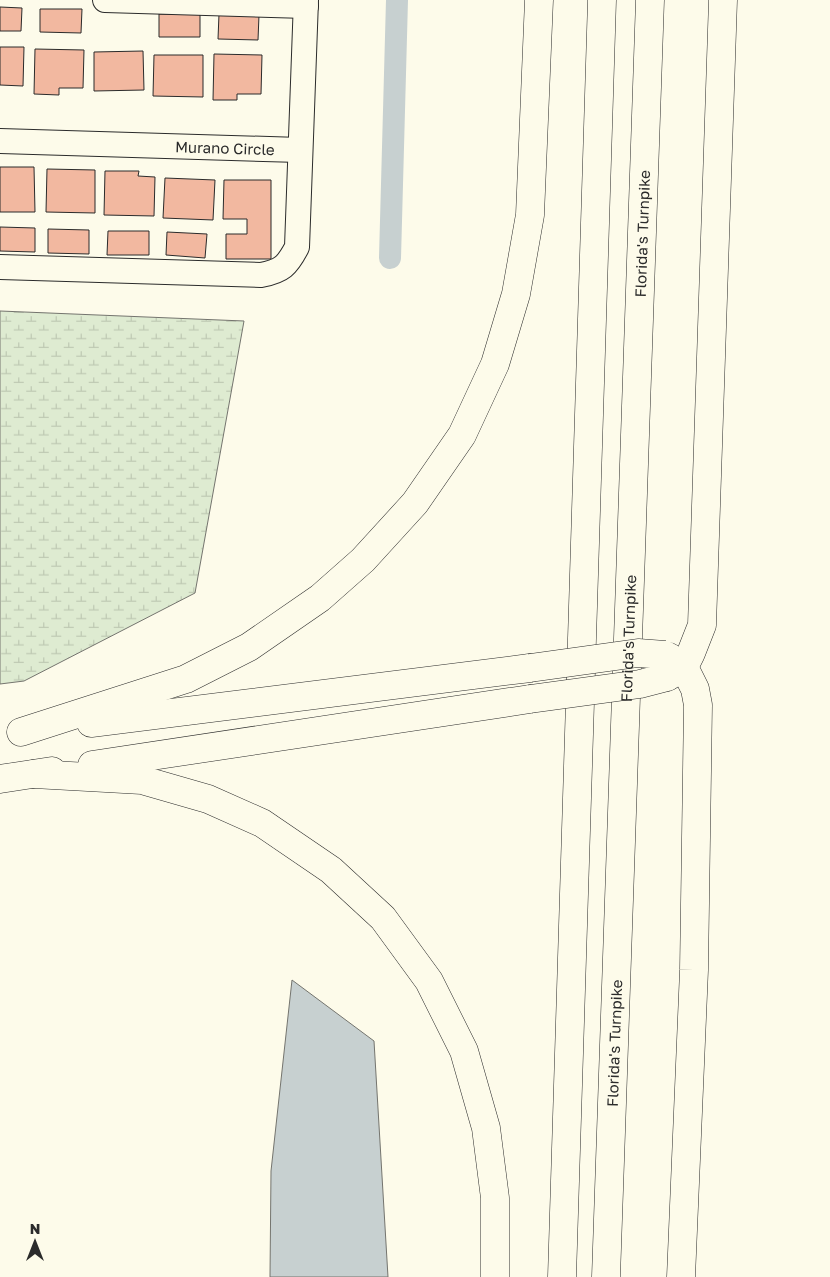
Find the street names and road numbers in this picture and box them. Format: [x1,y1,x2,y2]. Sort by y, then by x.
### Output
street label: Murano Circle [175,137,275,158]
street label: Florida's Turnpike [631,169,653,298]
street label: Florida's Turnpike [617,574,639,702]
street label: Florida's Turnpike [603,979,625,1107]

